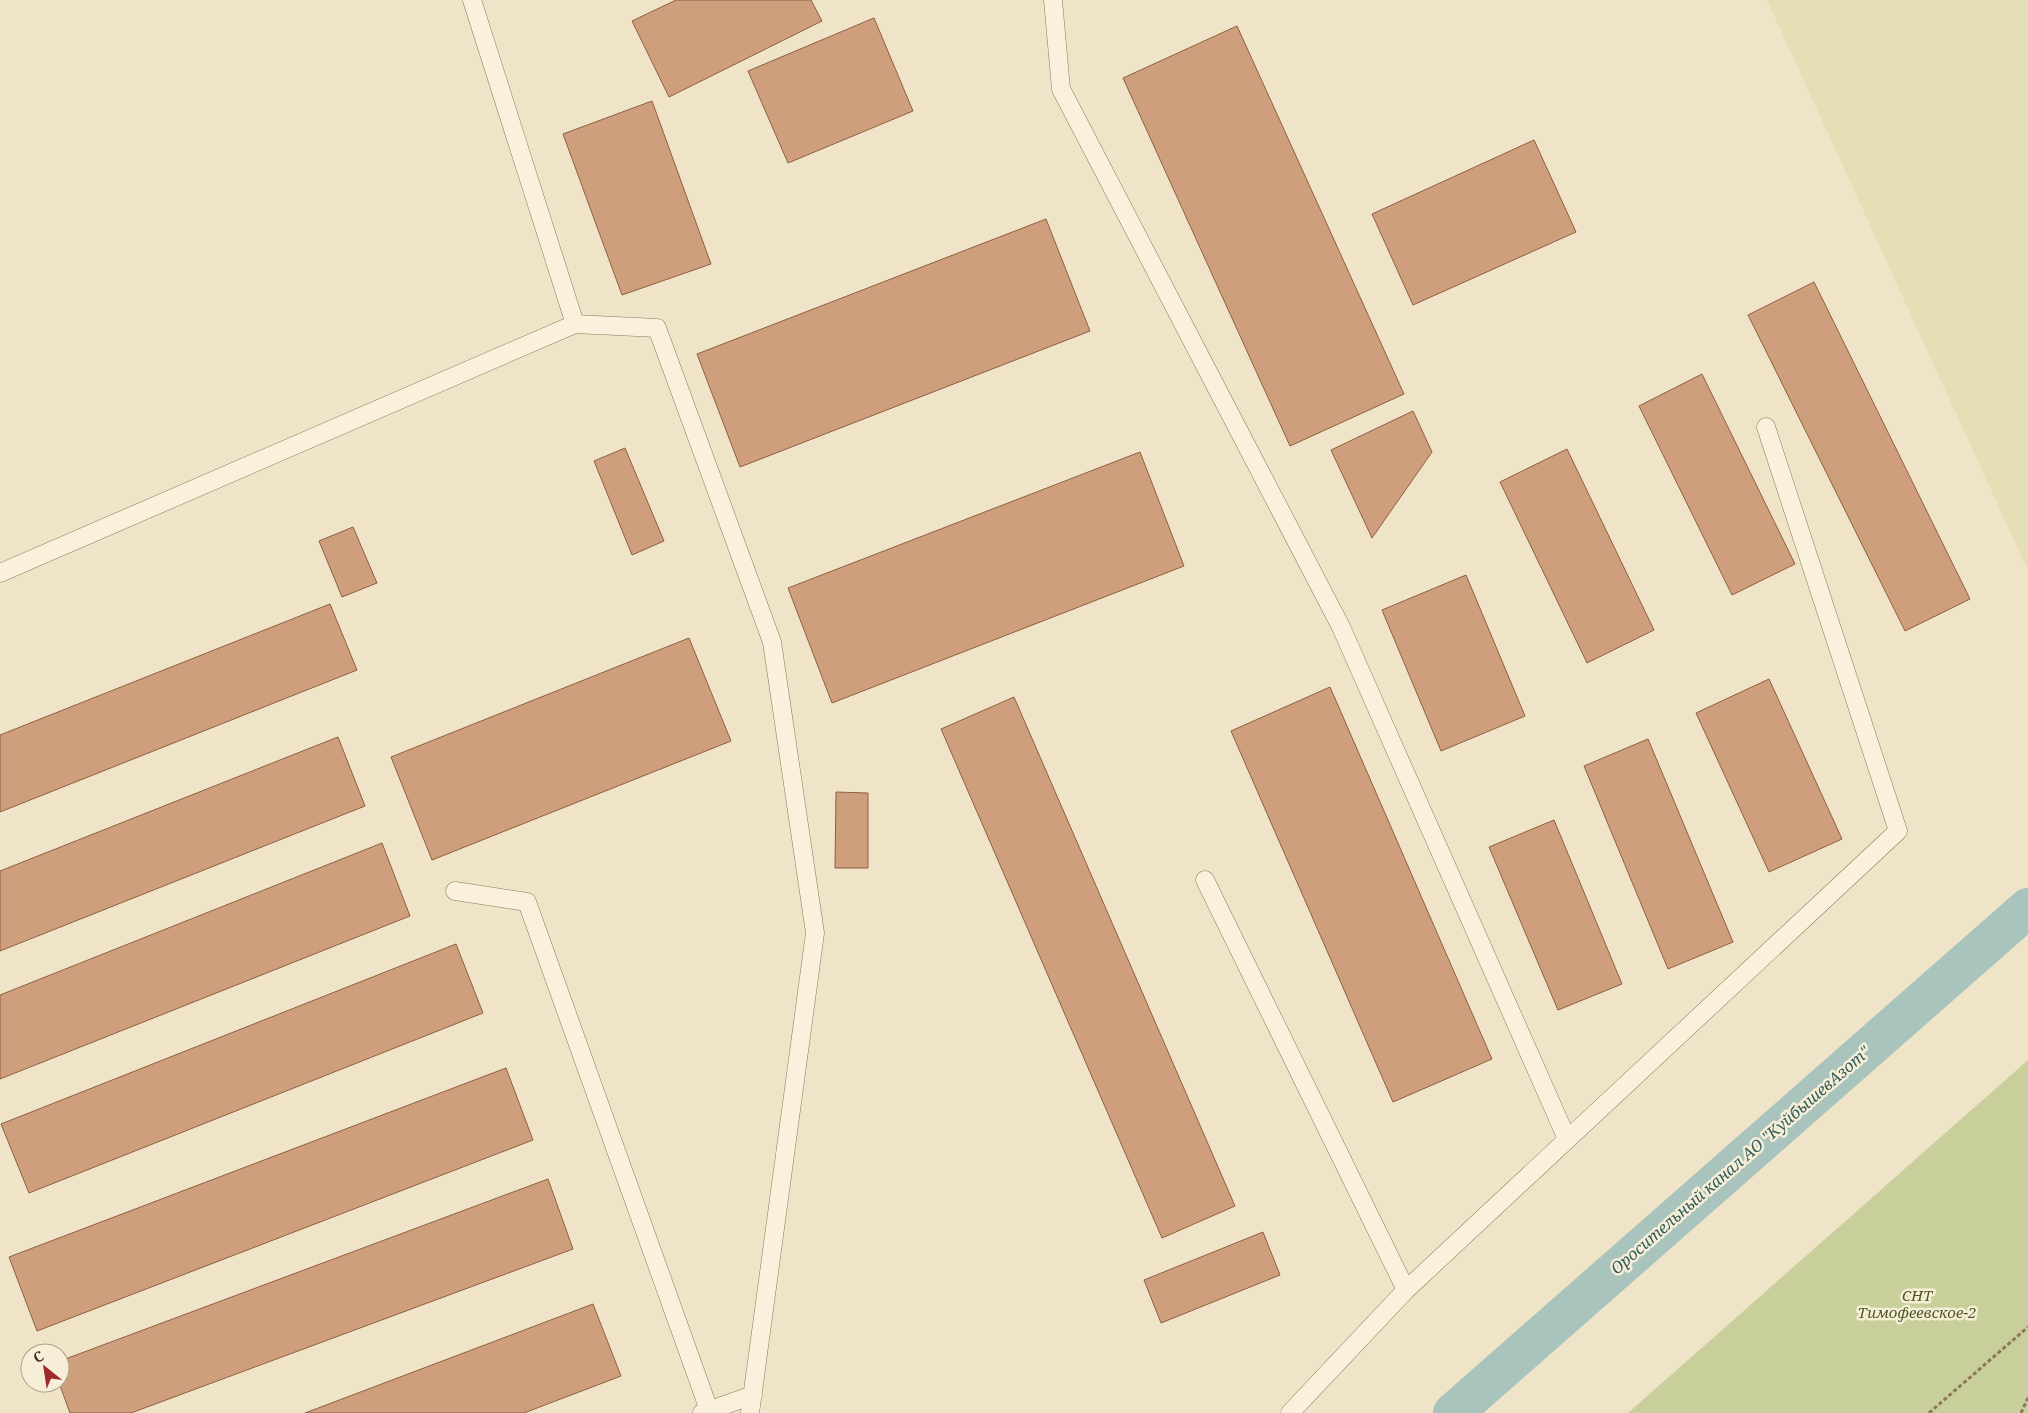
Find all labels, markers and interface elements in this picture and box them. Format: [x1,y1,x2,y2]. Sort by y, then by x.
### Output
water label: Оросительный канал АО "КуйбышевАзот" [1605,1040,1876,1279]
park label: СНТ Тимофеевское-2 [1858,1285,1976,1322]
north arrow [20,1343,70,1393]
text: С [30,1346,47,1367]

